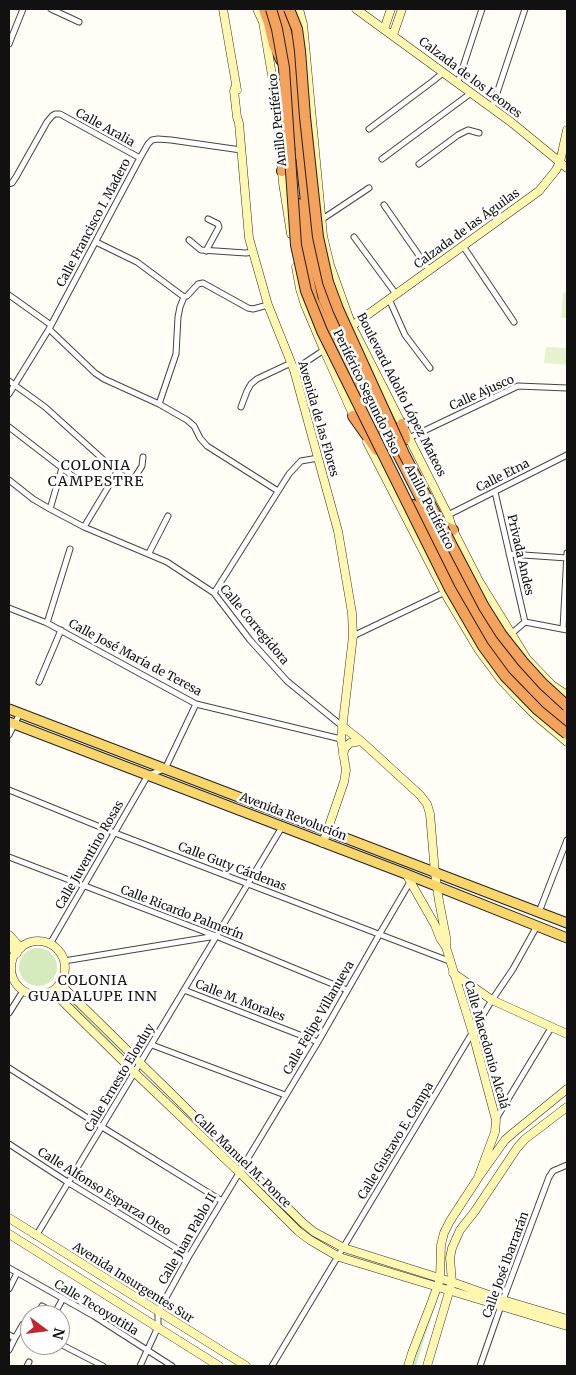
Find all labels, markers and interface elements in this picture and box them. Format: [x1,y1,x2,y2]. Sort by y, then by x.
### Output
street label: Calzada de los Leones [416,35,524,121]
street label: Anillo Periférico [266,73,290,167]
street label: Calle Aralia [73,106,137,150]
street label: Calle Francisco I. Madero [54,156,134,290]
street label: Calzada de las Águilas [412,186,522,272]
street label: Boulevard Adolfo López Mateos [353,311,449,479]
street label: Periférico Segundo Piso [330,327,402,457]
street label: Avenida de las Flores [295,359,341,479]
street label: Calle Ajusco [448,372,516,414]
street label: Calle Etna [474,456,532,496]
district label: COLONIA CAMPESTRE [47,458,145,491]
street label: Anillo Periférico [401,462,457,552]
street label: Privada Andes [504,513,536,597]
street label: Calle Corregidora [216,582,292,668]
street label: Calle José María de Teresa [66,617,204,699]
street label: Avenida Revolución [238,790,348,844]
street label: Calle Juventino Rosas [53,798,127,912]
street label: Calle Guty Cárdenas [176,840,288,894]
street label: Calle Ricardo Palmerín [118,883,246,943]
street label: Calle Felipe Villanueva [281,959,357,1077]
district label: COLONIA GUADALUPE INN [27,973,159,1006]
street label: Calle M. Morales [193,977,287,1025]
street label: Calle Macedonio Alcalá [461,979,511,1111]
street label: Calle Ernesto Elorduy [82,1021,158,1135]
street label: Calle Gustavo E. Campa [355,1080,437,1202]
street label: Calle Manuel M. Ponce [190,1111,294,1211]
street label: Calle Alfonso Esparza Oteo [35,1145,173,1239]
street label: Calle Juan Pablo II [156,1191,220,1287]
street label: Calle José Ibarrarán [480,1210,532,1320]
street label: Avenida Insurgentes Sur [70,1240,196,1326]
street label: Calle Tecoyotitla [51,1277,141,1339]
north arrow [20,1305,70,1355]
text: N [48,1326,69,1341]

